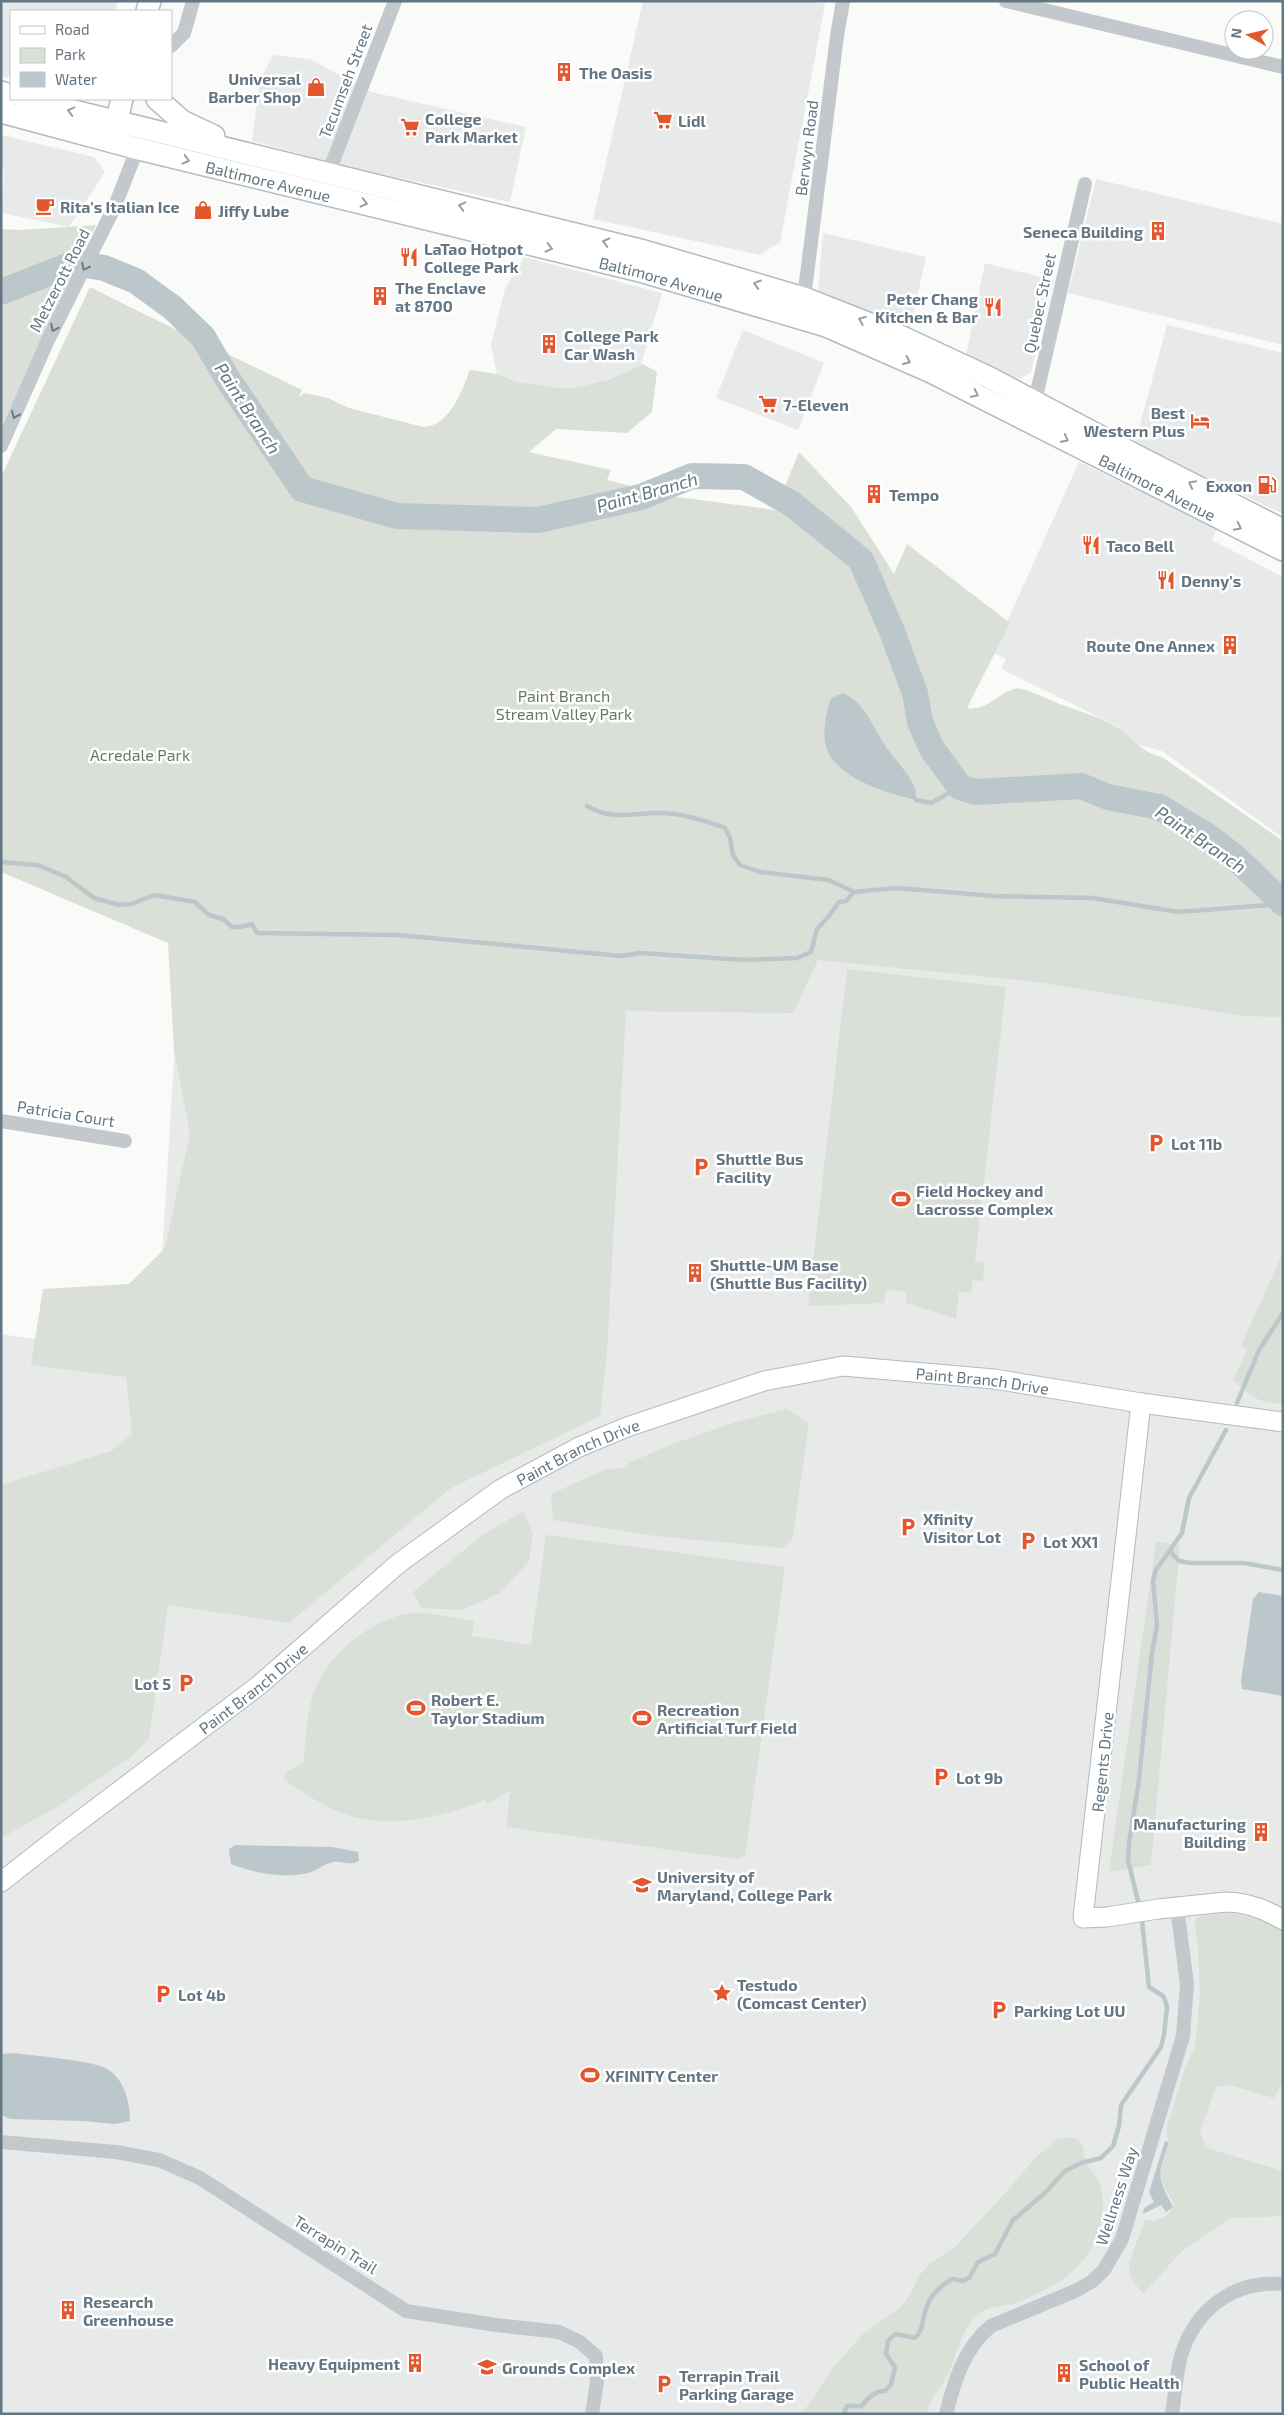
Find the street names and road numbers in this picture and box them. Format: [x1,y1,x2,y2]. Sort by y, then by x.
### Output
street label: Tecumseh Street [314,21,376,141]
street label: Berwyn Road [791,99,821,197]
street label: Baltimore Avenue [204,156,333,205]
street label: Metzerott Road [25,225,93,335]
street label: Quebec Street [1019,251,1060,355]
street label: Baltimore Avenue [597,252,726,305]
street label: Baltimore Avenue [1096,449,1219,524]
street label: Patricia Court [16,1096,116,1130]
street label: Paint Branch Drive [915,1363,1051,1397]
street label: Paint Branch Drive [513,1414,642,1489]
street label: Paint Branch Drive [195,1638,311,1737]
street label: Regents Drive [1087,1711,1117,1813]
street label: Wellness Way [1091,2144,1141,2248]
street label: Terrapin Trail [291,2211,382,2277]

